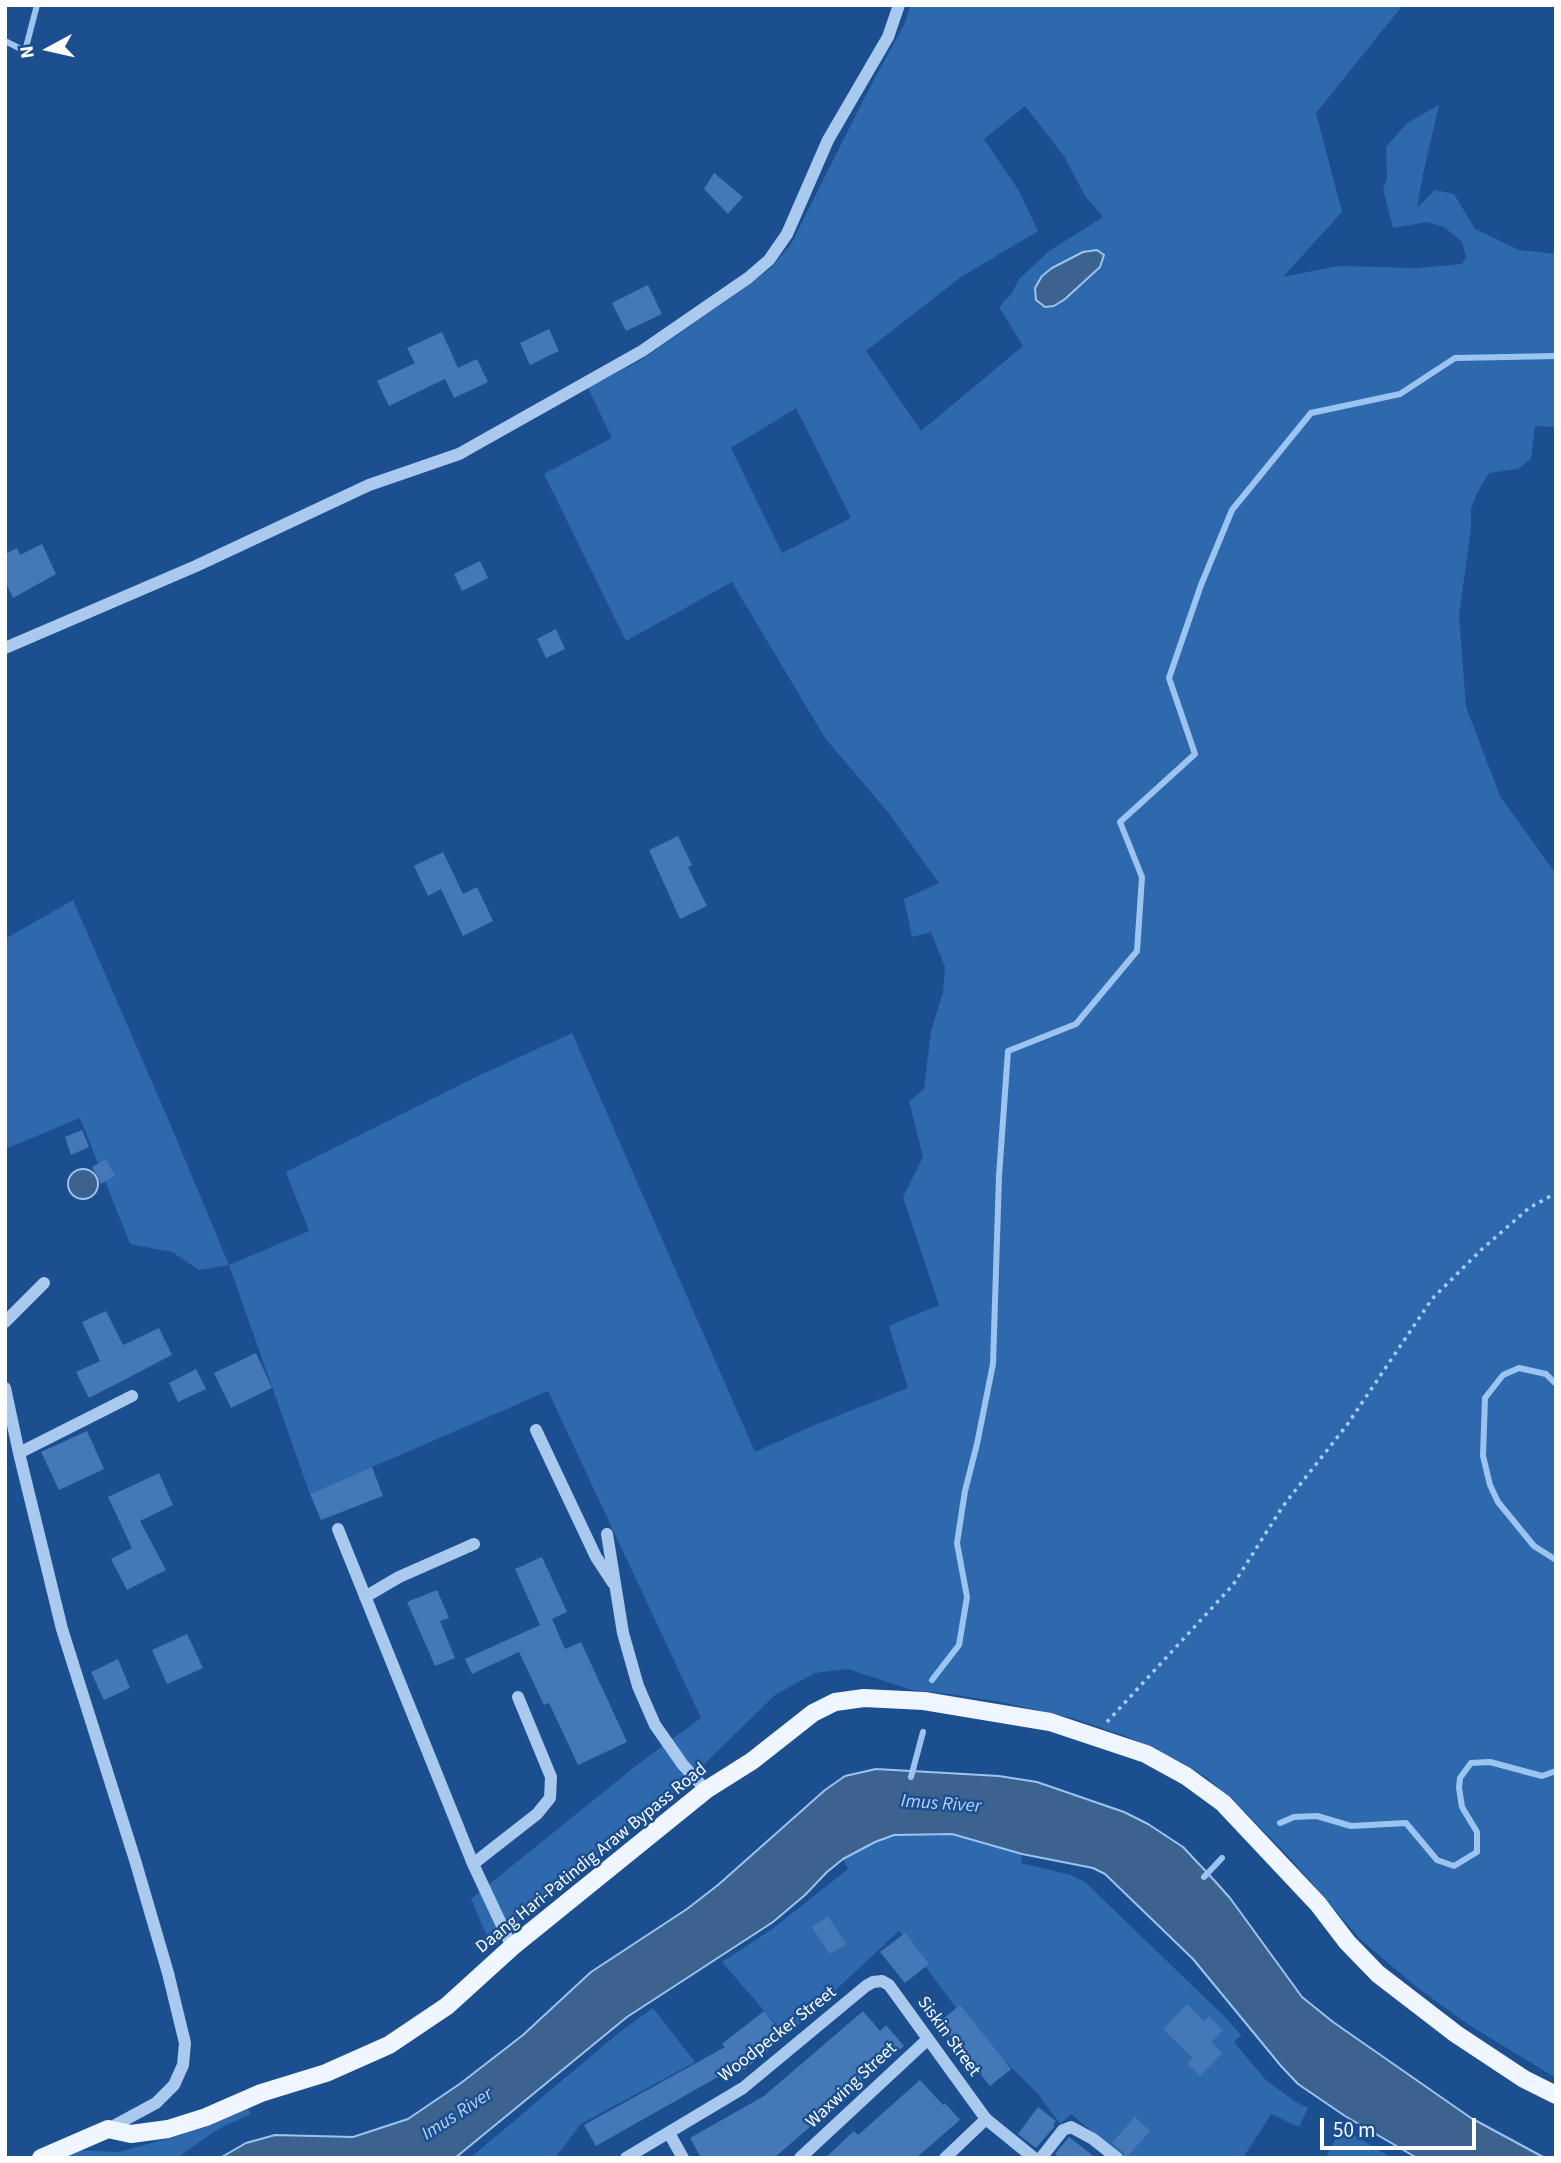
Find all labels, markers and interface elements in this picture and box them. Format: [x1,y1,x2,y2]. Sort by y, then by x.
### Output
north arrow [14,14,84,84]
text: N [13,44,42,60]
street label: Daang Hari-Patindig Araw Bypass Road [472,1759,712,1959]
water label: Imus River [900,1791,982,1819]
street label: Woodpecker Street [715,1982,841,2088]
street label: Siskin Street [912,1993,984,2081]
street label: Waxwing Street [802,2039,902,2133]
water label: Imus River [418,2084,498,2146]
scale bar [1323,2104,1479,2148]
text: 50 m [1333,2115,1375,2145]

